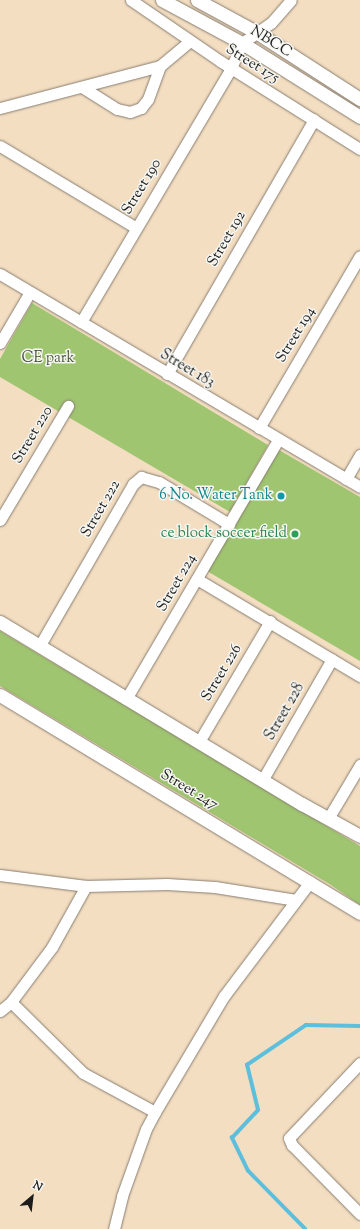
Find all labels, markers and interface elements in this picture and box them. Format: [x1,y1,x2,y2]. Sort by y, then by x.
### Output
street label: NBCC [247,22,295,62]
street label: Street 175 [222,41,282,87]
street label: Street 190 [118,156,166,218]
street label: Street 192 [204,208,250,270]
street label: Street 194 [272,304,320,366]
street label: Street 183 [156,346,218,392]
park label: CE park [21,350,75,368]
street label: Street 220 [9,403,57,467]
street label: Street 222 [77,477,125,541]
place label: 6 No. Water Tank [159,487,273,505]
marker: 6 No. Water Tank [276,491,286,501]
place label: ce_block_soccer_field [161,525,287,543]
marker: ce_block_soccer_field [290,529,300,539]
street label: Street 224 [153,551,201,615]
street label: Street 226 [198,641,246,705]
street label: Street 228 [261,680,309,744]
street label: Street 247 [157,766,221,814]
north arrow [12,1177,52,1217]
text: N [30,1177,45,1196]

